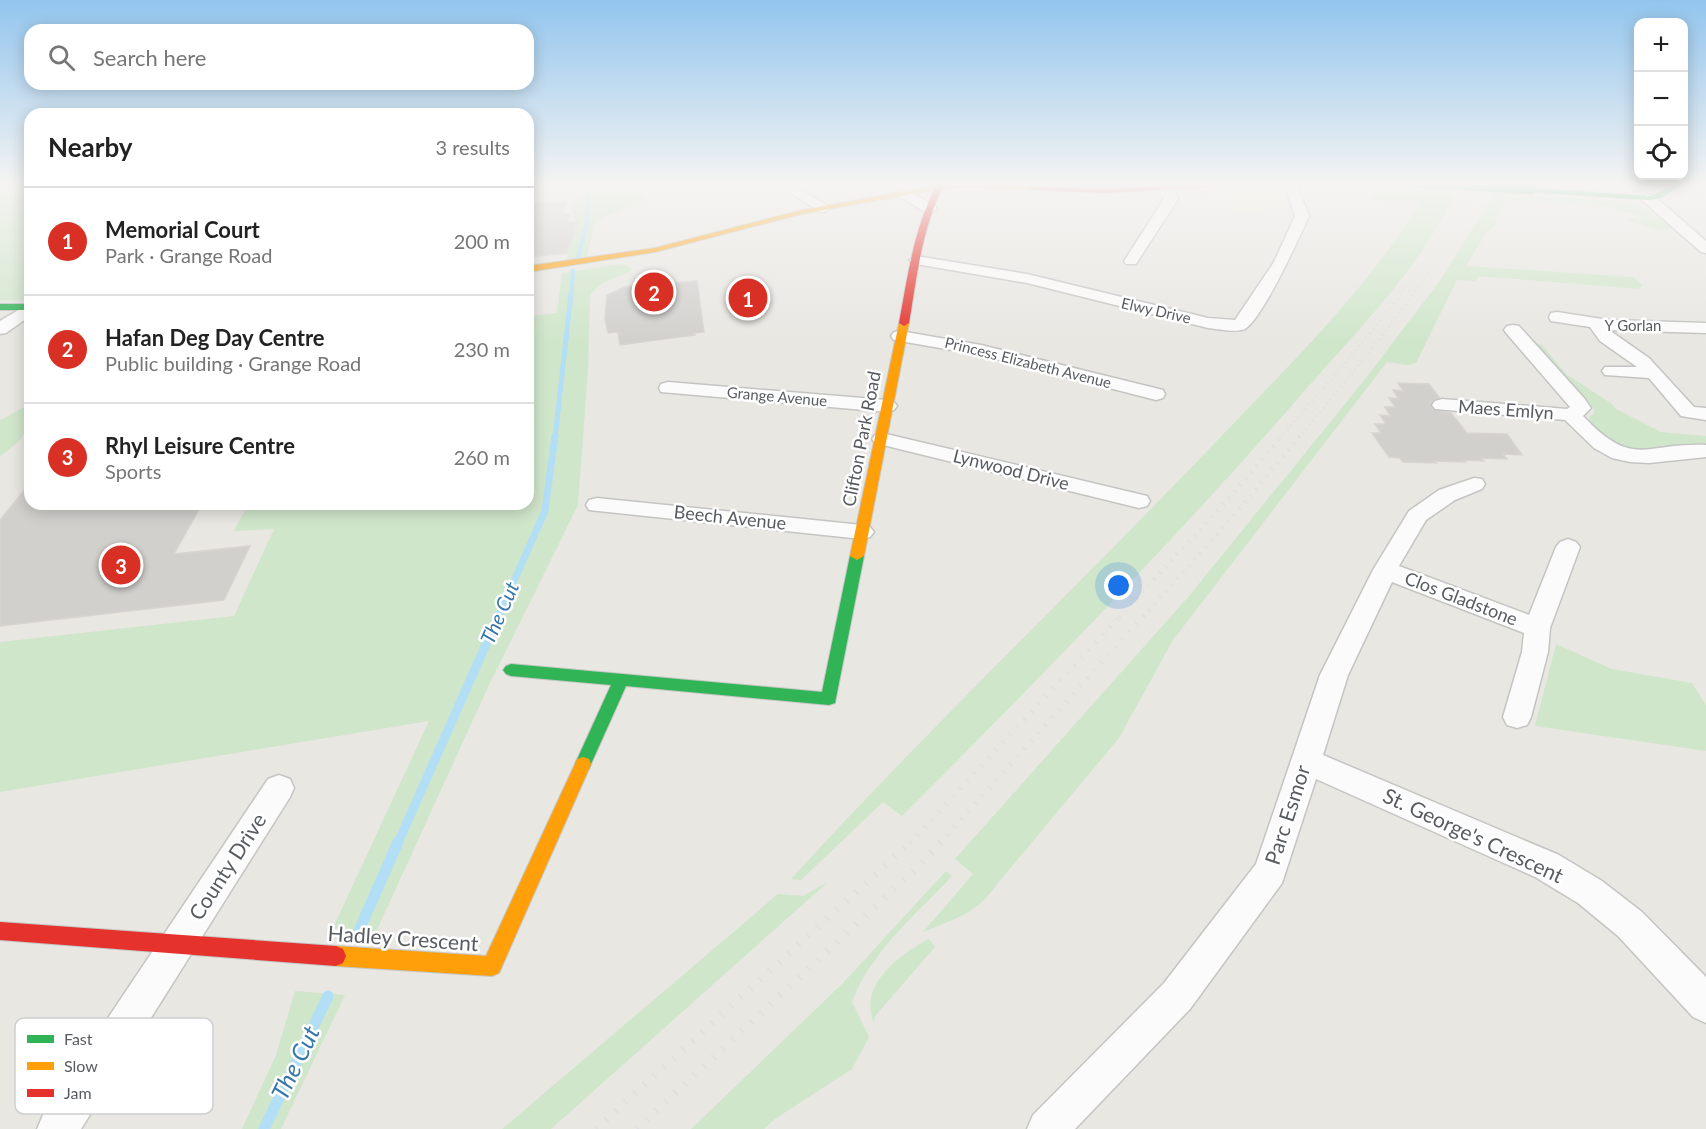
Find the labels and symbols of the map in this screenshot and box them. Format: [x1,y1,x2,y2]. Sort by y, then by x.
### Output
pin: 2 [634,270,674,314]
pin: 1 [728,276,768,320]
street label: Elwy Drive [1120,293,1193,327]
street label: Y Gorlan [1605,316,1661,334]
street label: Princess Elizabeth Avenue [943,333,1113,391]
street label: Clifton Park Road [837,369,885,508]
street label: Grange Avenue [726,383,828,409]
street label: Maes Emlyn [1458,395,1555,423]
street label: Lynwood Drive [951,444,1072,494]
street label: Beech Avenue [673,500,787,534]
pin: 3 [102,542,140,588]
street label: Clos Gladstone [1402,566,1521,630]
your location [1104,571,1133,600]
water label: The Cut [475,578,523,647]
street label: Parc Esmor [1259,761,1315,867]
street label: St. George's Crescent [1380,782,1568,888]
street label: County Drive [183,808,271,924]
street label: Hadley Crescent [327,920,480,955]
legend [15,1018,213,1114]
water label: The Cut [264,1020,325,1104]
text: Fast [64,1029,93,1048]
text: Slow [64,1056,98,1075]
text: Jam [64,1083,92,1102]

